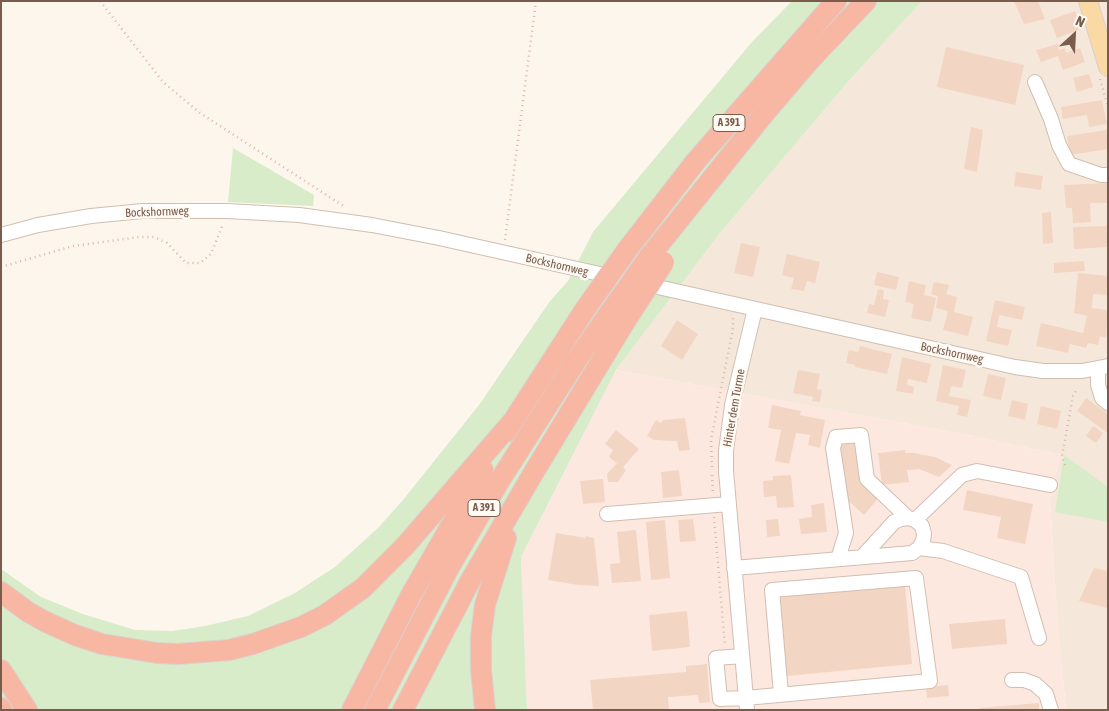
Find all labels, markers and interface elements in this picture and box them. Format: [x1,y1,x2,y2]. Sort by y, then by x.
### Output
north arrow [1049,10,1099,60]
text: N [1073,12,1087,30]
road number: A 391 [713,115,745,132]
street label: Bockshornweg [125,204,189,220]
street label: Bockshornweg [524,251,590,279]
street label: Bockshornweg [919,339,985,367]
street label: Hinter dem Turme [720,368,748,448]
road number: A 391 [468,499,500,516]

